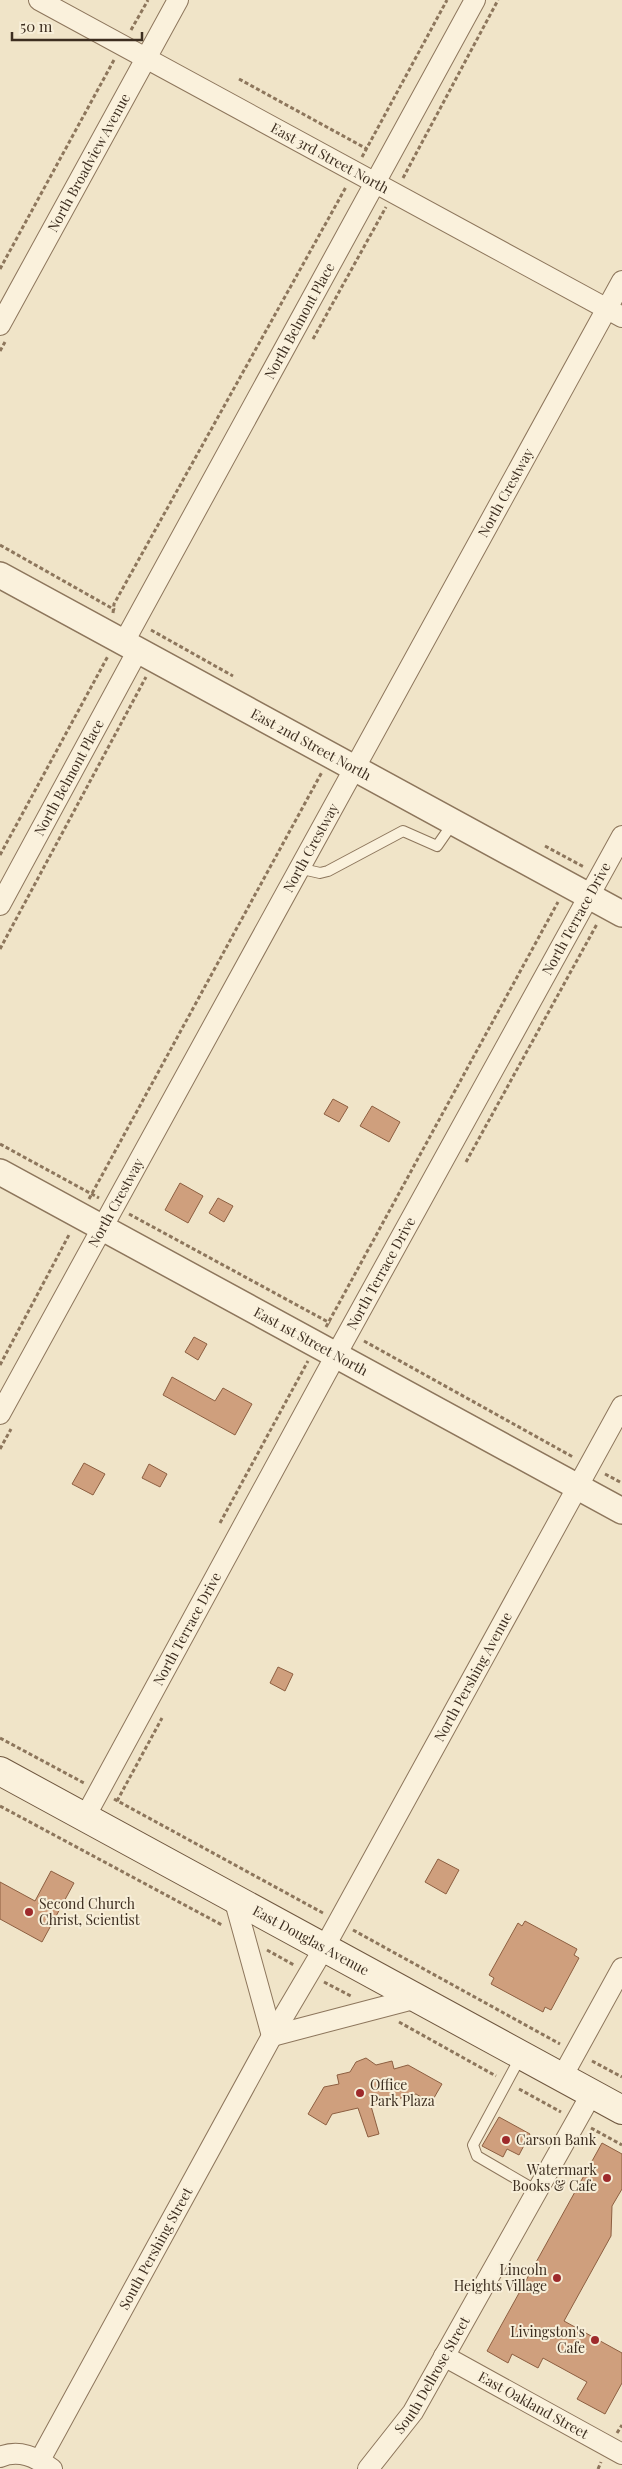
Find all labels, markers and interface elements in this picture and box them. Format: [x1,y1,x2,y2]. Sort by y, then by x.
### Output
scale bar [12,10,142,42]
text: 50 m [20,16,53,36]
street label: North Broadview Avenue [43,90,134,235]
street label: East 3rd Street North [268,118,393,198]
street label: North Belmont Place [260,259,339,382]
street label: North Crestway [473,445,537,540]
street label: East 2nd Street North [248,703,375,785]
street label: North Belmont Place [29,716,108,839]
street label: North Crestway [278,800,343,895]
street label: North Terrace Drive [537,859,615,978]
street label: North Crestway [83,1155,148,1250]
street label: North Terrace Drive [342,1213,419,1333]
street label: East 1st Street North [251,1302,372,1380]
street label: North Terrace Drive [148,1569,225,1689]
street label: North Pershing Avenue [429,1608,516,1745]
place label: Second Church Christ, Scientist [39,1894,141,1929]
street label: East Douglas Avenue [249,1901,373,1979]
marker: Second Church Christ, Scientist [23,1906,35,1918]
place label: Office Park Plaza [370,2075,435,2110]
marker: Office Park Plaza [354,2087,366,2099]
place label: Carson Bank [516,2130,597,2149]
marker: Carson Bank [500,2134,512,2146]
place label: Watermark Books & Cafe [512,2160,597,2195]
marker: Watermark Books & Cafe [601,2172,613,2184]
street label: South Pershing Street [114,2183,197,2313]
place label: Lincoln Heights Village [454,2260,548,2295]
marker: Lincoln Heights Village [551,2272,563,2284]
street label: South Dellrose Street [389,2312,474,2437]
place label: Livingston's Cafe [510,2322,585,2357]
marker: Livingston's Cafe [589,2334,601,2346]
street label: East Oakland Street [475,2367,593,2443]

